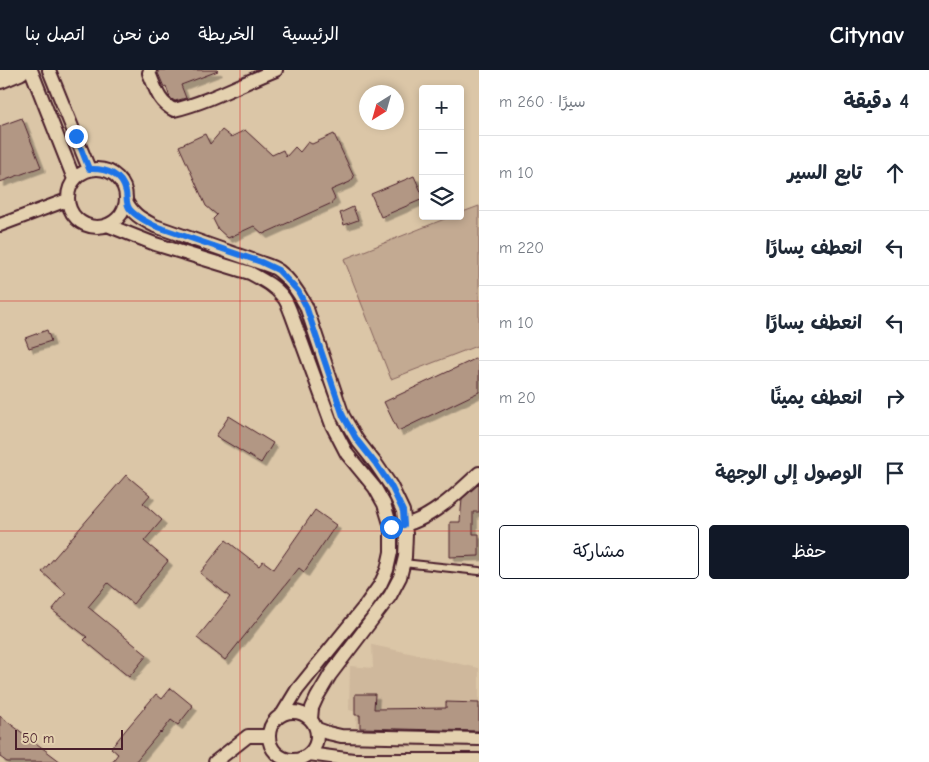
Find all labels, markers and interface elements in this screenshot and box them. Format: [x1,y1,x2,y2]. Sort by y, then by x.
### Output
text: Citynav [829,21,904,49]
text: اتصل بنا [25,24,85,45]
text: من نحن [113,24,170,45]
text: الخريطة [198,24,254,45]
text: الرئيسية [282,24,339,45]
north arrow [359,85,404,130]
map controls [419,85,464,220]
button: + [419,85,464,130]
text: 4 دقيقة [843,89,909,113]
text: سيرًا · 260 m [499,93,586,111]
route end [65,125,88,148]
button: − [419,130,464,175]
icon: ahead [881,159,909,187]
text: تابع السير [788,162,862,184]
text: 10 m [499,164,534,182]
button: layers [419,175,464,220]
icon: left [881,234,909,262]
text: انعطف يسارًا [765,237,862,259]
text: 220 m [499,239,544,257]
icon: left [881,309,909,337]
text: انعطف يسارًا [765,312,862,334]
text: 10 m [499,314,534,332]
icon: right [881,384,909,412]
text: انعطف يمينًا [770,387,862,409]
text: 20 m [499,389,536,407]
icon: arrive [881,459,909,487]
text: الوصول إلى الوجهة [715,462,862,484]
route start [380,516,403,539]
button: مشاركة [499,525,699,579]
button: حفظ [709,525,909,579]
scale bar [15,727,122,750]
text: 50 m [22,730,54,747]

